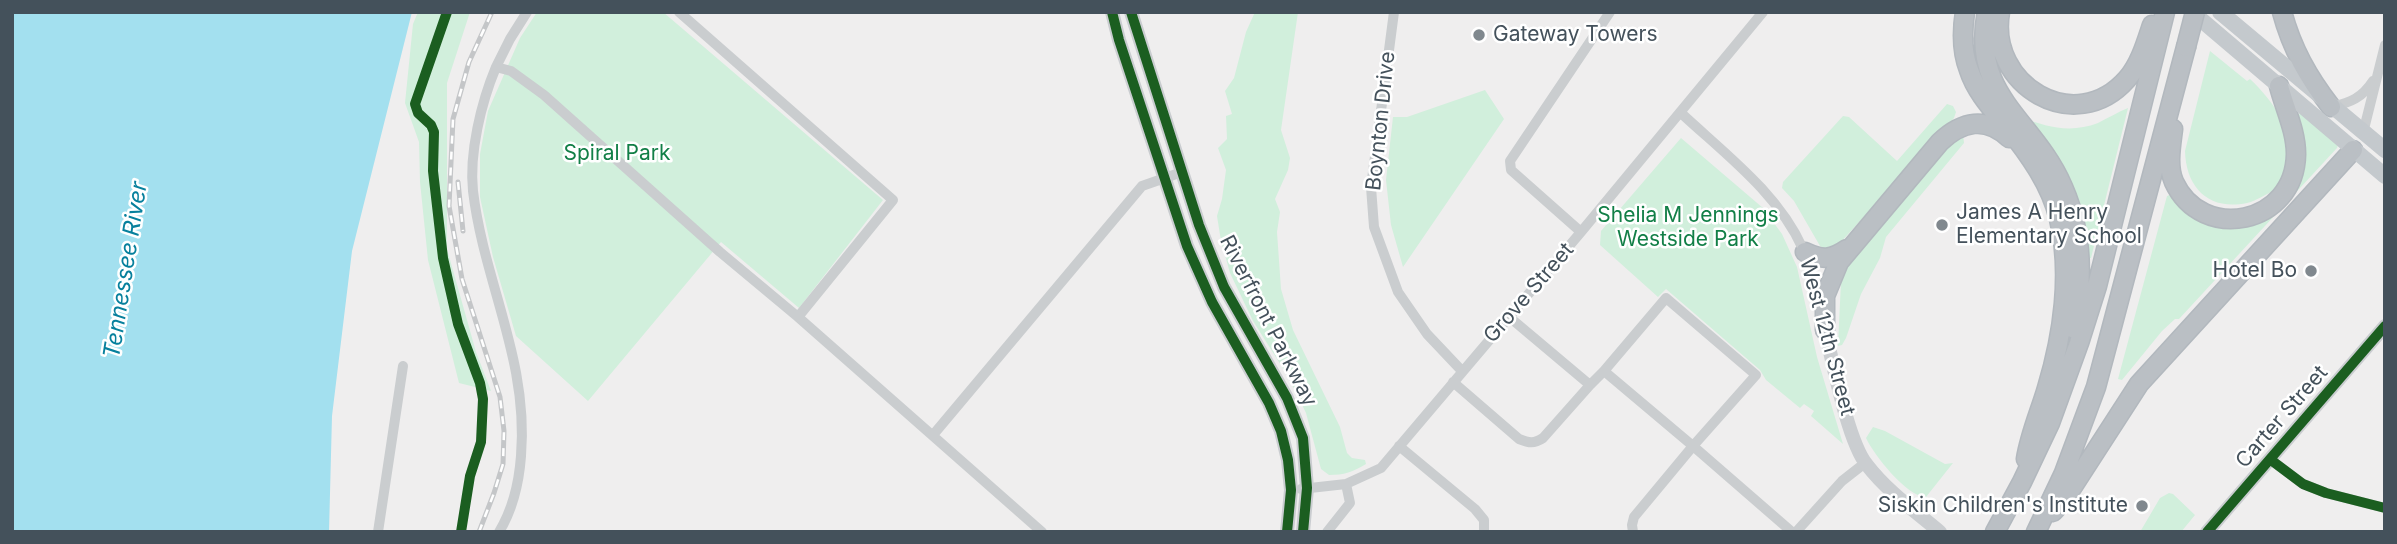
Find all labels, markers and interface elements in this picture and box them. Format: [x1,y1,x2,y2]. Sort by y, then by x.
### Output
place label: Gateway Towers [1493,22,1658,48]
marker: Gateway Towers [1471,27,1487,43]
street label: Boynton Drive [1361,50,1401,192]
park label: Spiral Park [563,141,671,167]
water label: Tennessee River [98,180,154,360]
place label: James A Henry Elementary School [1956,200,2142,250]
park label: Shelia M Jennings Westside Park [1597,203,1779,253]
marker: James A Henry Elementary School [1934,217,1950,233]
street label: Riverfront Parkway [1214,231,1322,411]
street label: Grove Street [1479,238,1579,348]
street label: West 12th Street [1794,256,1860,418]
place label: Hotel Bo [2213,258,2297,284]
marker: Hotel Bo [2303,263,2319,279]
street label: Carter Street [2231,361,2333,473]
place label: Siskin Children's Institute [1878,493,2128,519]
marker: Siskin Children's Institute [2134,498,2150,514]

